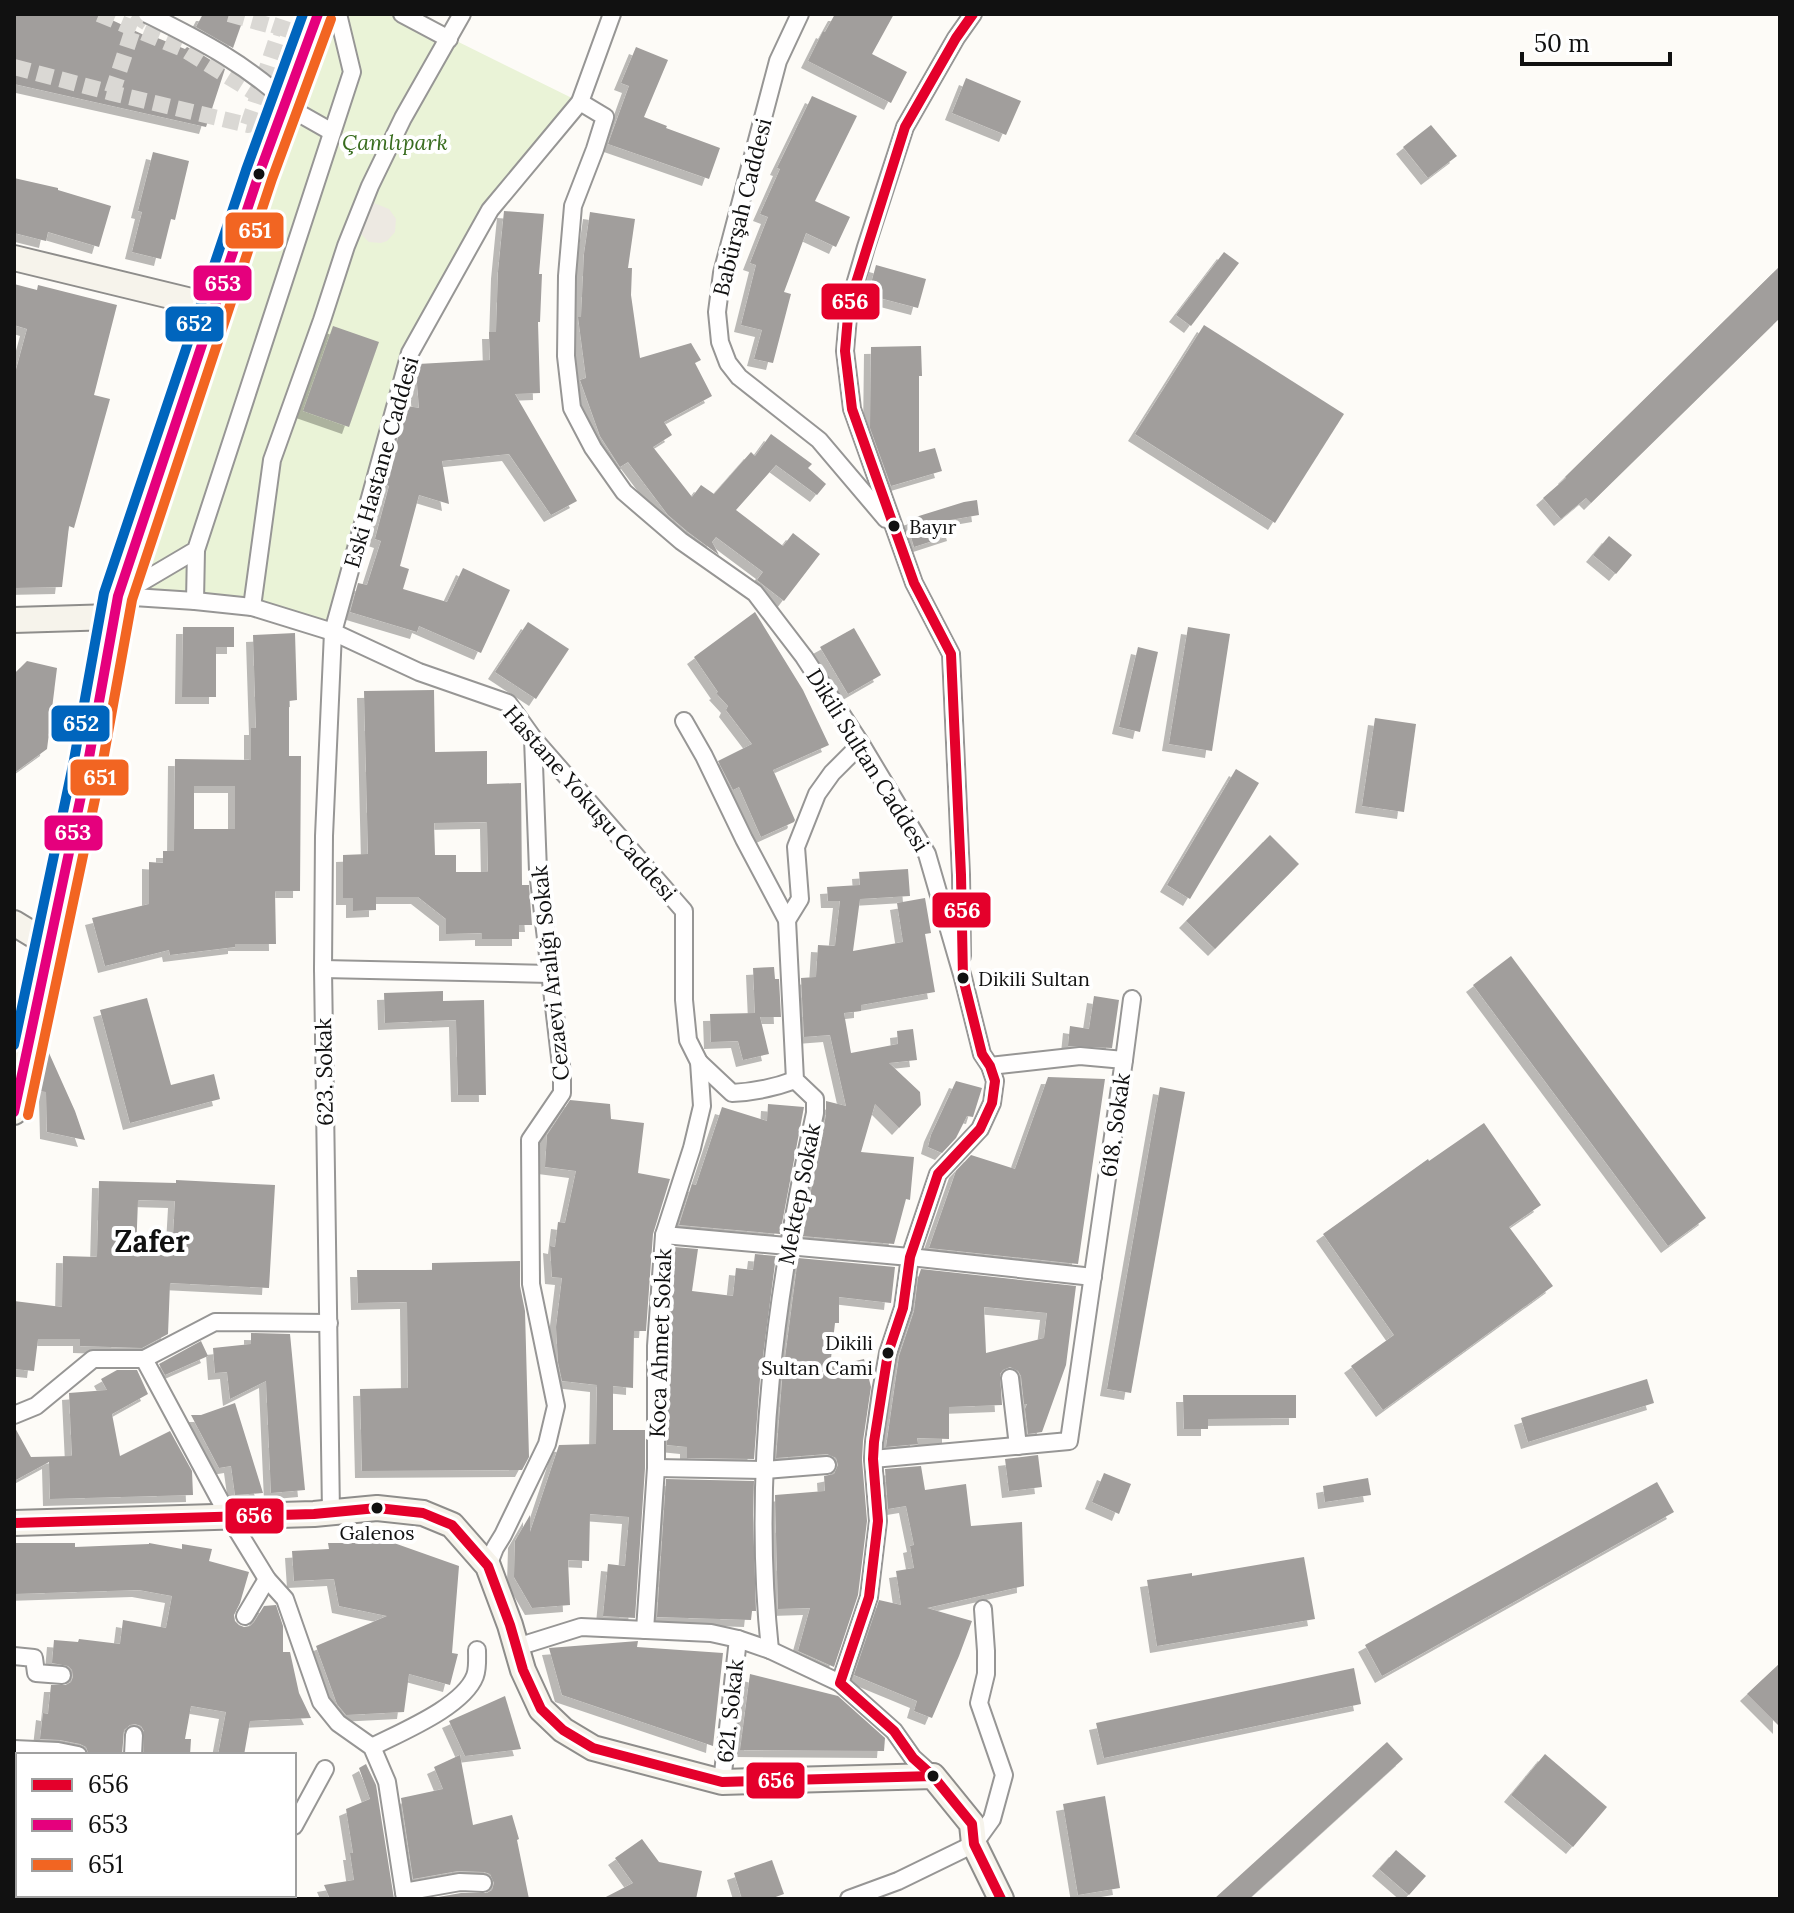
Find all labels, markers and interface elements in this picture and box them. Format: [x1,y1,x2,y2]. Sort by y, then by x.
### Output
scale bar [1522,16,1670,66]
text: 50 m [1534,28,1590,59]
street label: Babürşah Caddesi [706,115,778,299]
park label: Çamlıpark [342,128,448,156]
unlabelled marker [251,166,267,182]
line badge: 651 [224,211,285,250]
text: 651 [238,216,272,244]
line badge: 653 [192,264,253,302]
text: 653 [205,269,241,297]
line badge: 656 [820,282,881,321]
text: 656 [831,287,869,315]
line badge: 652 [164,305,225,343]
text: 652 [176,309,212,337]
street label: Eski Hastane Caddesi [337,353,425,571]
place label: Bayır [909,514,957,539]
marker: Bayır [886,518,902,534]
street label: Dikili Sultan Caddesi [800,663,936,857]
street label: Hastane Yokuşu Caddesi [497,699,683,907]
line badge: 652 [50,704,111,743]
text: 652 [63,709,99,737]
line badge: 651 [69,758,130,797]
text: 651 [83,763,117,791]
line badge: 653 [43,814,104,852]
text: 653 [55,818,91,846]
street label: Cezaevi Aralığı Sokak [525,864,575,1082]
line badge: 656 [931,891,992,929]
text: 656 [943,896,981,924]
place label: Dikili Sultan [978,966,1090,991]
marker: Dikili Sultan [955,970,971,986]
street label: 623. Sokak [309,1018,339,1126]
street label: 618. Sokak [1094,1071,1136,1179]
street label: Mektep Sokak [772,1121,826,1267]
district label: Zafer [114,1222,190,1260]
street label: Koca Ahmet Sokak [643,1248,677,1438]
place label: Dikili Sultan Cami [761,1330,873,1380]
marker: Dikili Sultan Cami [880,1345,896,1361]
line badge: 656 [224,1497,285,1535]
marker: Galenos [369,1500,385,1516]
text: 656 [235,1501,273,1529]
place label: Galenos [340,1520,414,1545]
street label: 621. Sokak [711,1658,749,1764]
legend [16,1753,296,1897]
line badge: 656 [745,1761,806,1800]
text: 656 [757,1766,795,1794]
unlabelled marker [925,1768,941,1784]
text: 656 [88,1769,129,1800]
text: 653 [88,1809,128,1840]
text: 651 [88,1849,124,1880]

